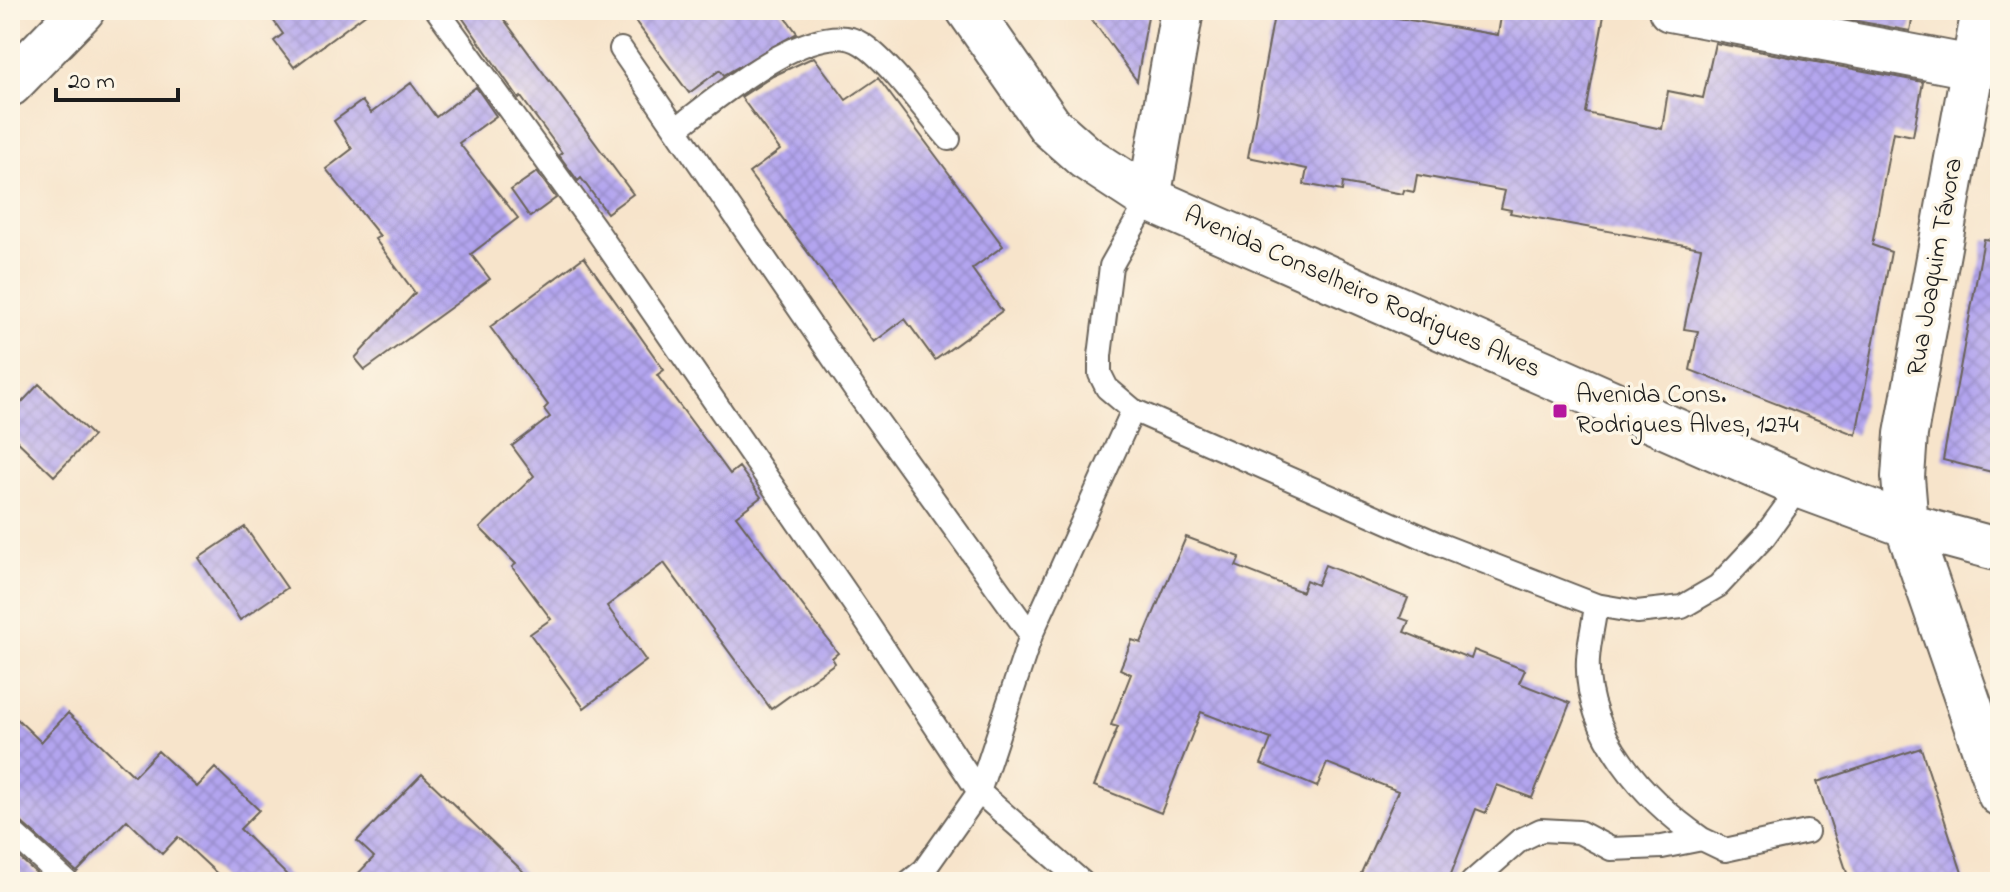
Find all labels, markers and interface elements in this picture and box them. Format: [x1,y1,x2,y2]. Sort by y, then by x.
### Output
scale bar [56,52,178,102]
text: 20 m [68,65,115,100]
street label: Rua Joaquim Távora [1898,155,1974,379]
street label: Avenida Conselheiro Rodrigues Alves [1178,197,1546,389]
place label: Avenida Cons. Rodrigues Alves, 1274 [1576,377,1799,445]
marker: Avenida Cons. Rodrigues Alves, 1274 [1551,402,1569,420]

